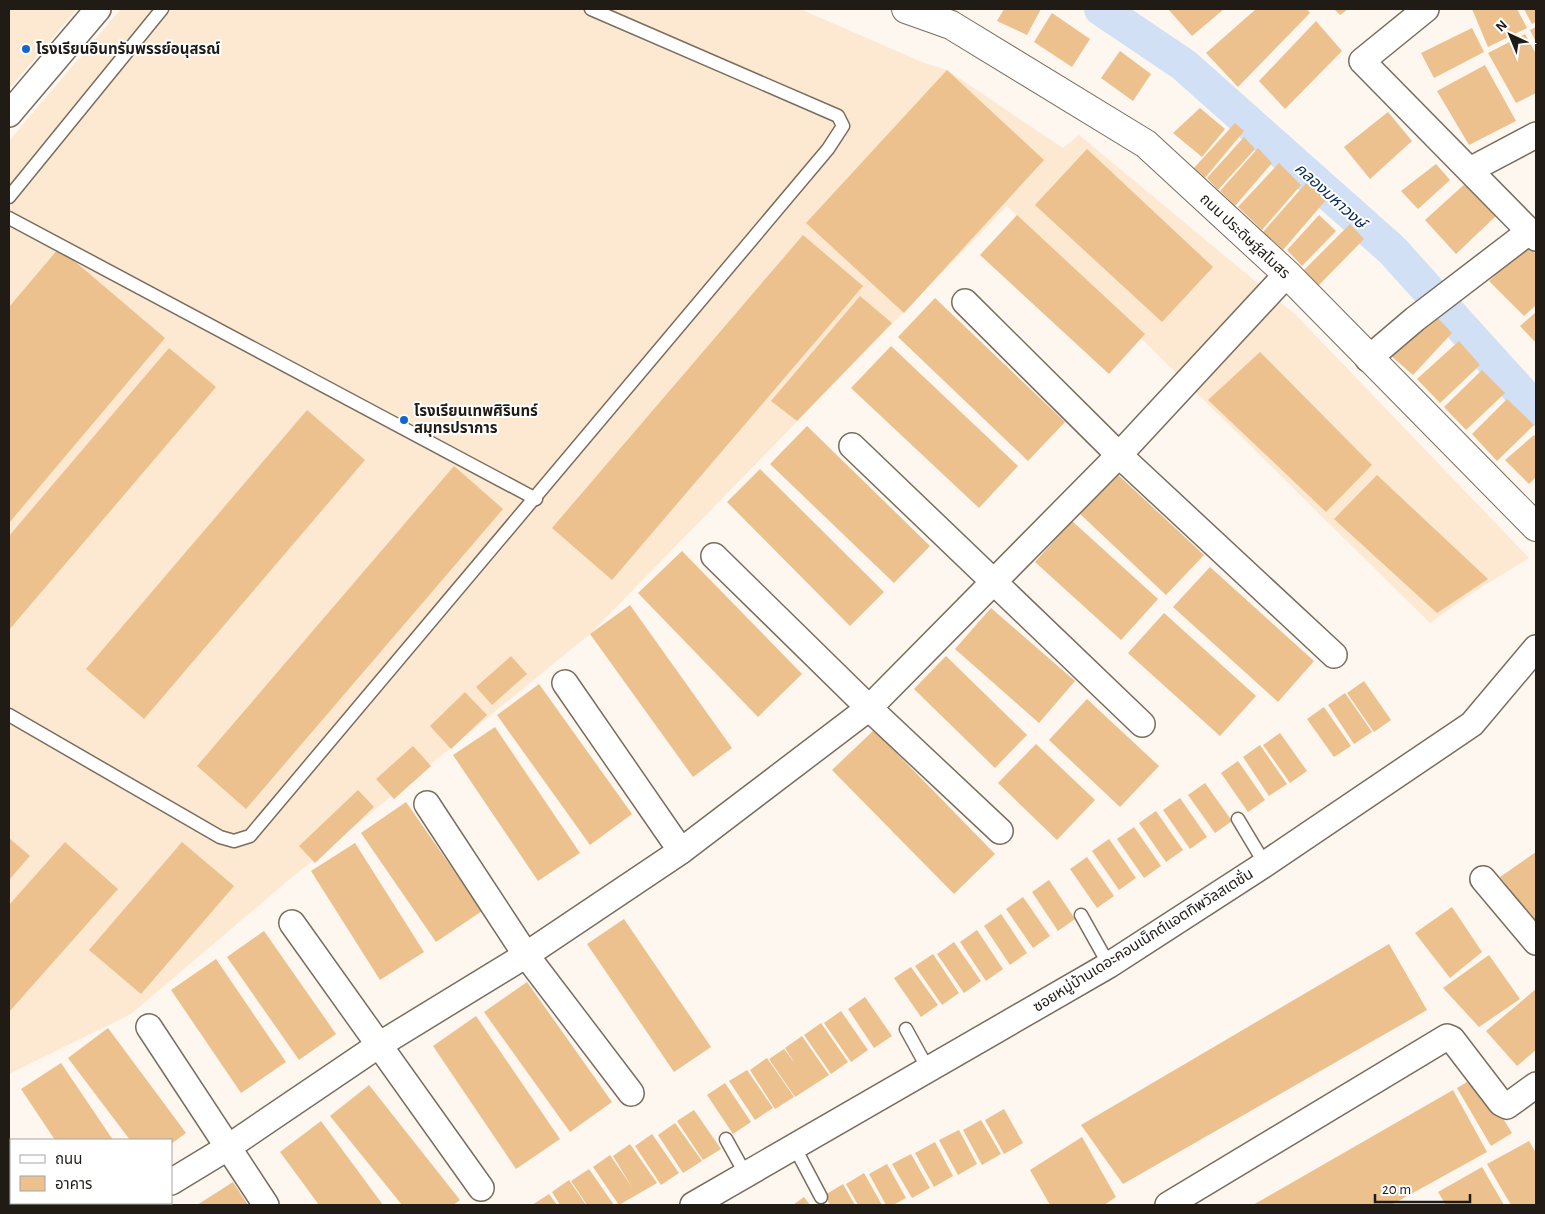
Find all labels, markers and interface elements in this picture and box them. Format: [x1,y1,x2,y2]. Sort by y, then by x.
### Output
north arrow [1485,10,1535,60]
text: N [1493,18,1510,35]
place label: โรงเรียนอินทรัมพรรย์อนุสรณ์ [36,41,220,58]
marker: โรงเรียนอินทรัมพรรย์อนุสรณ์ [20,43,32,55]
water label: คลองมหาวงษ์ [1292,160,1371,233]
street label: ถนน ประดิษฐ์สโมสร [1197,190,1293,282]
place label: โรงเรียนเทพศิรินทร์ สมุทรปราการ [414,403,538,437]
marker: โรงเรียนเทพศิรินทร์ สมุทรปราการ [398,414,410,426]
street label: ซอยหมู่บ้านเดอะคอนเน็กต์แอตทิพวัลสเตชั่น [1029,863,1256,1016]
legend [10,1139,172,1204]
text: ถนน [55,1152,82,1167]
scale bar [1375,1172,1470,1204]
text: อาคาร [55,1177,92,1192]
text: 20 m [1382,1182,1411,1197]

